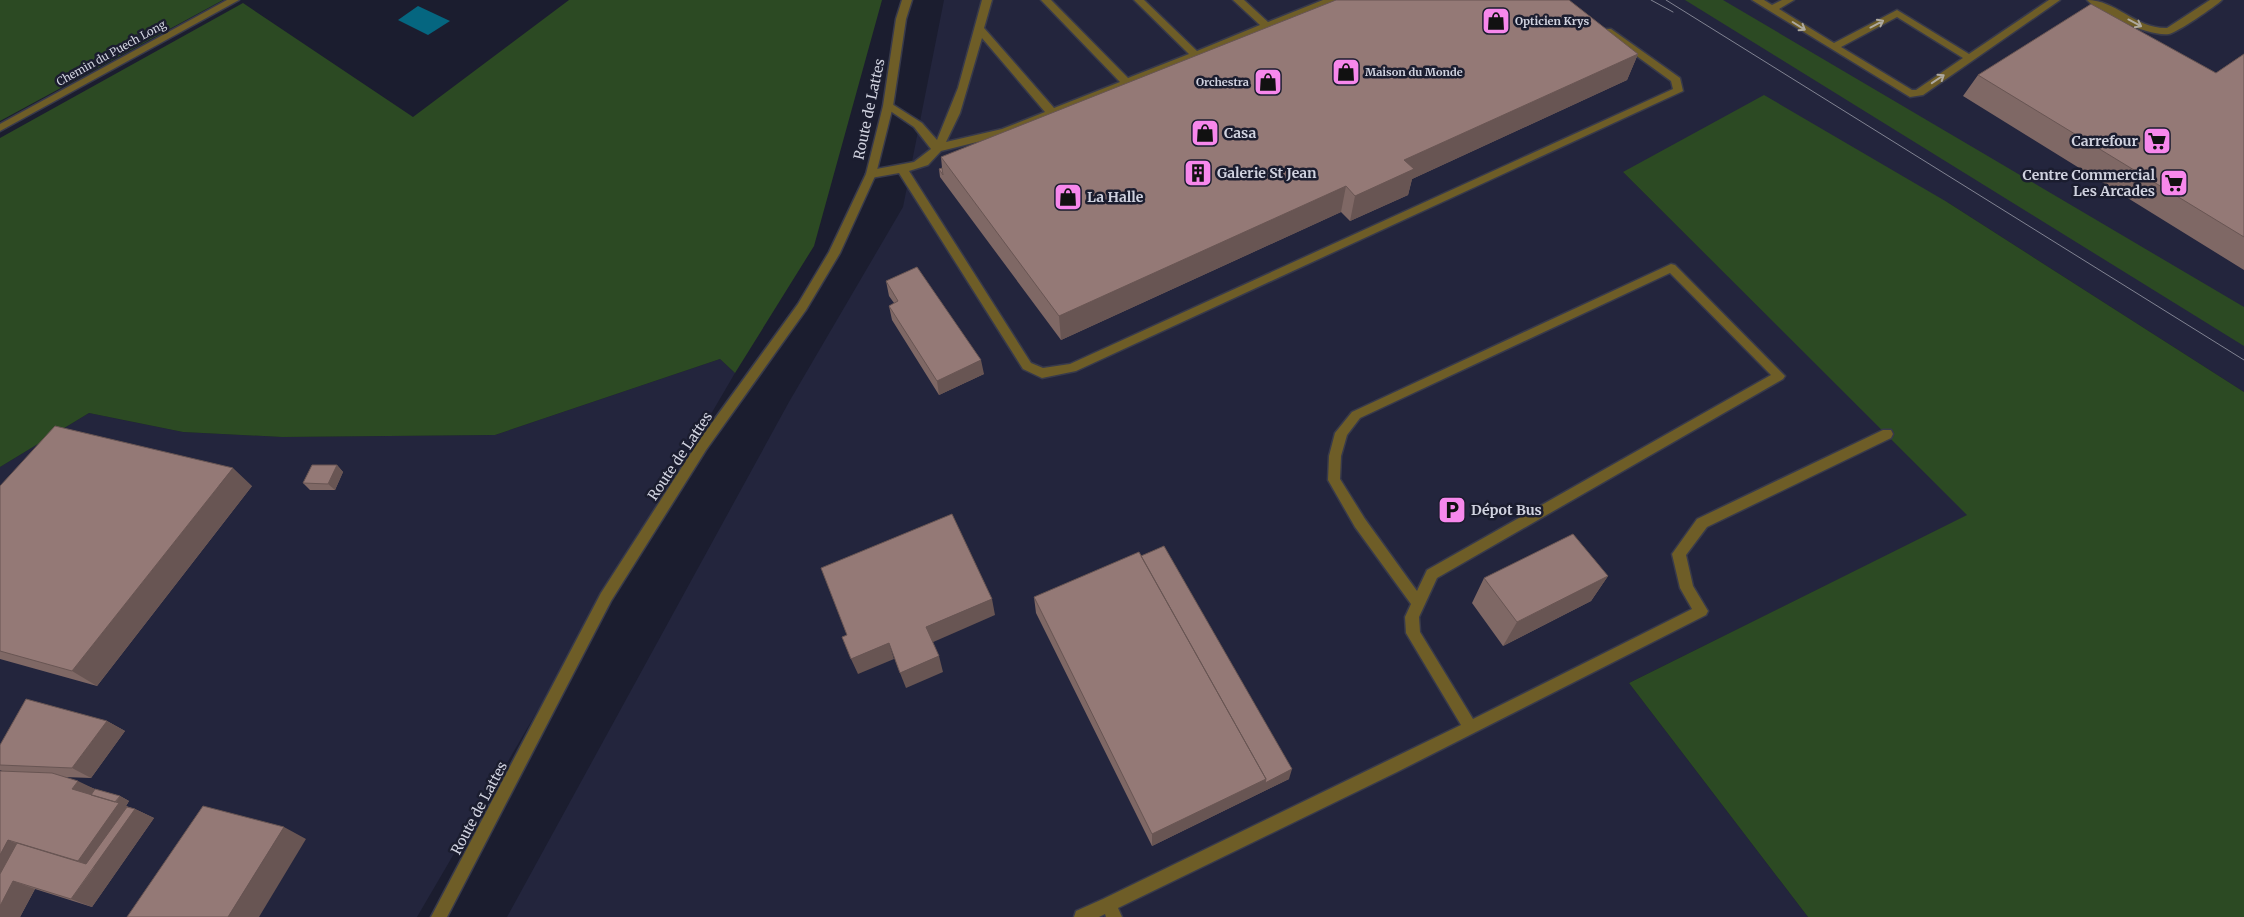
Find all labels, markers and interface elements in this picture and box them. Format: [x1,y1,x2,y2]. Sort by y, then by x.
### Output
shop icon: Opticien Krys [1481,6,1511,36]
place label: Opticien Krys [1515,14,1590,28]
street label: Chemin du Puech Long [54,17,168,89]
one-way arrow [1869,19,1883,29]
one-way arrow [2127,19,2142,28]
one-way arrow [1791,21,1805,31]
street label: Route de Lattes [849,57,889,161]
shop icon: Maison du Monde [1331,57,1361,87]
place label: Maison du Monde [1365,65,1463,79]
shop icon: Orchestra [1253,67,1283,97]
one-way arrow [1931,74,1945,84]
place label: Orchestra [1196,75,1249,89]
shop icon: Casa [1190,118,1220,148]
place label: Casa [1224,124,1256,142]
supermarket icon: Carrefour [2142,126,2172,156]
place label: Carrefour [2071,132,2138,150]
building icon: Galerie St Jean [1183,158,1213,188]
place label: Galerie St Jean [1217,164,1317,182]
place label: Centre Commercial Les Arcades [2023,166,2155,200]
supermarket icon: Centre Commercial Les Arcades [2159,168,2189,198]
shop icon: La Halle [1053,182,1083,212]
place label: La Halle [1087,188,1144,206]
street label: Route de Lattes [644,408,716,504]
parking icon: Dépot Bus [1437,495,1467,525]
place label: Dépot Bus [1471,501,1542,519]
street label: Route de Lattes [447,758,511,858]

